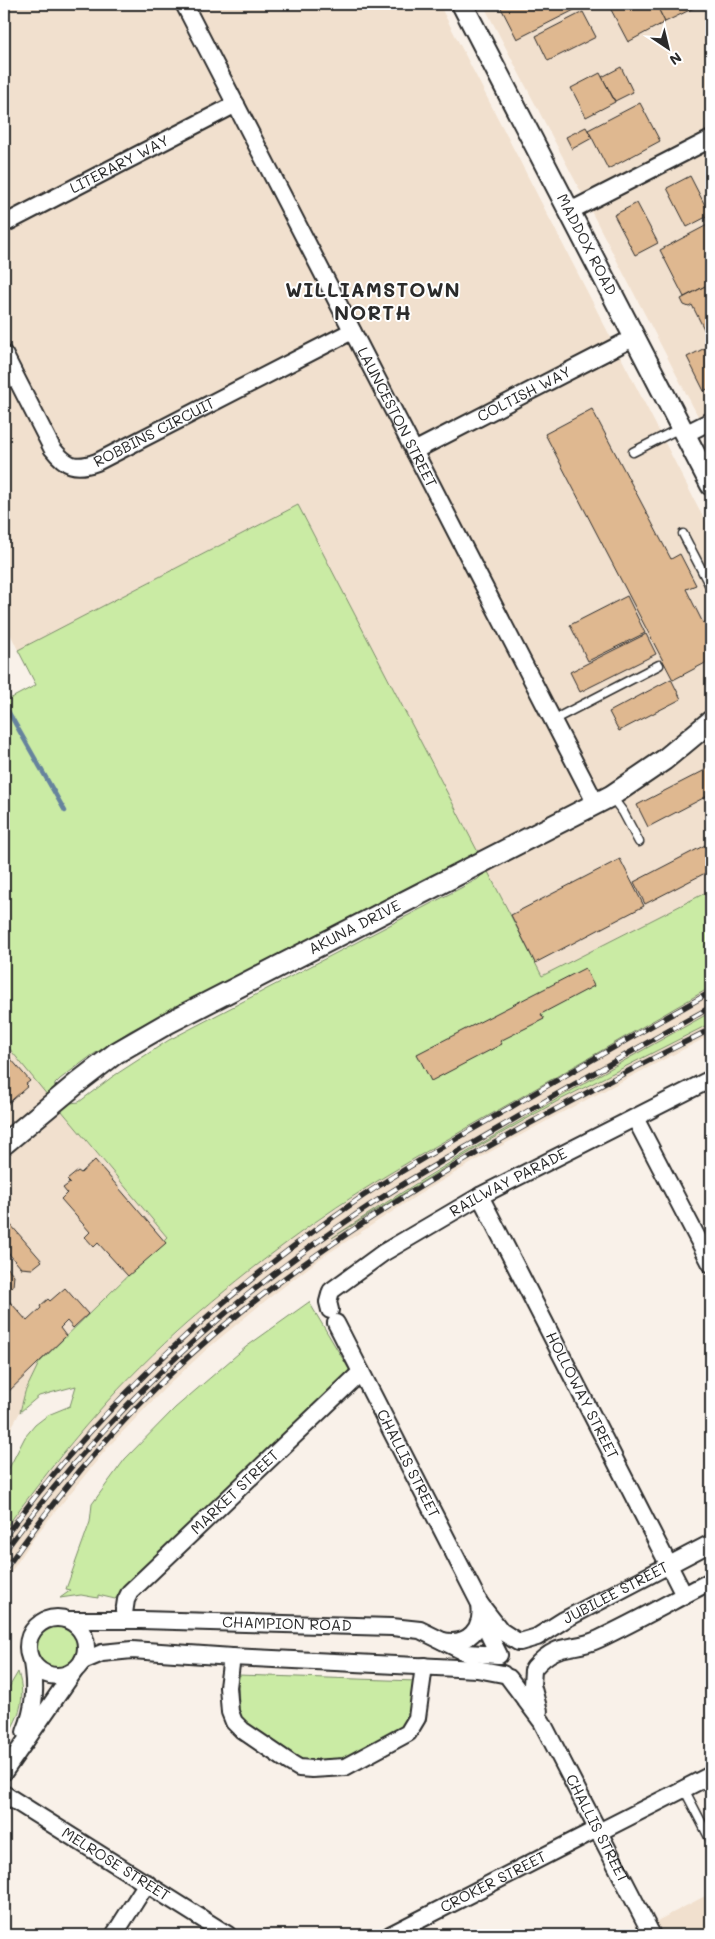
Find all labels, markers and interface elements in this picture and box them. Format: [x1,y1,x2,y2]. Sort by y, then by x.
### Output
north arrow [642,22,692,72]
text: N [666,48,686,70]
street label: LITERARY WAY [66,129,172,197]
street label: MADDOX ROAD [553,190,622,298]
district label: WILLIAMSTOWN NORTH [285,276,461,325]
street label: LAUNCESTON STREET [353,343,442,491]
street label: COLTISH WAY [473,361,574,426]
street label: ROBBINS CIRCUIT [90,392,218,471]
street label: AKUNA DRIVE [305,894,404,958]
street label: RAILWAY PARADE [445,1142,570,1221]
street label: HOLLOWAY STREET [542,1328,624,1462]
street label: CHALLIS STREET [373,1405,445,1521]
street label: MARKET STREET [186,1445,283,1538]
street label: JUBILEE STREET [559,1556,671,1628]
street label: CHAMPION ROAD [222,1611,352,1635]
street label: CHALLIS STREET [562,1771,634,1886]
street label: MELROSE STREET [58,1822,174,1905]
street label: CROKER STREET [436,1846,549,1917]

